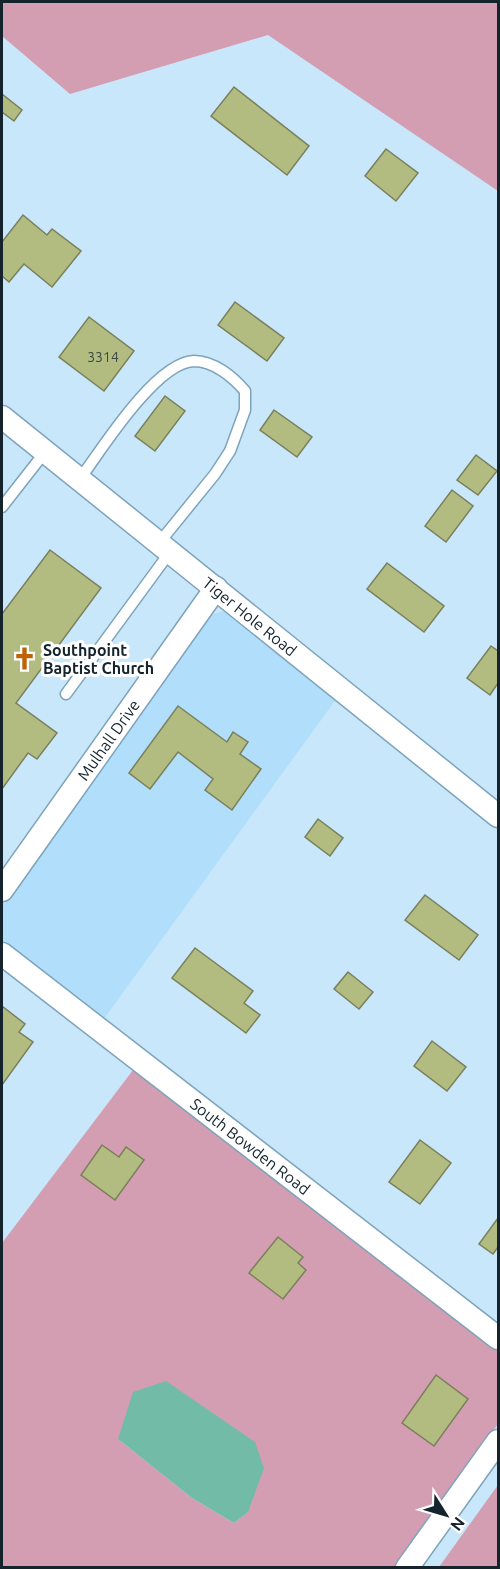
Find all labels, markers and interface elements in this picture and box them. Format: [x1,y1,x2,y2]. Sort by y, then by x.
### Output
house number: 3314 [87,349,119,365]
street label: Tiger Hole Road [199,573,300,659]
place label: Southpoint Baptist Church [43,641,154,677]
church icon: Southpoint Baptist Church [12,646,38,672]
street label: Mulhall Drive [74,696,143,784]
street label: South Bowden Road [187,1094,313,1198]
north arrow [416,1485,476,1545]
text: N [447,1514,469,1534]

